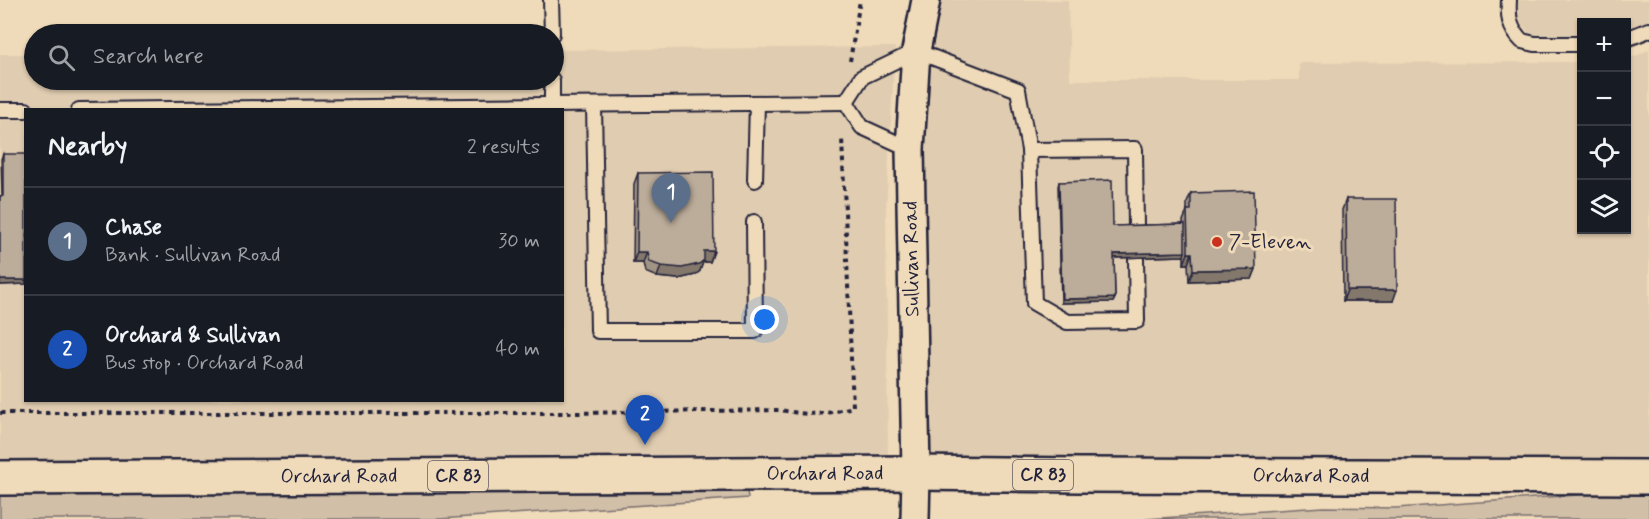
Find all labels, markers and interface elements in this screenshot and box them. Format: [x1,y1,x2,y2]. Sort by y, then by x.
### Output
map controls [1577,18,1631,234]
button: + [1577,18,1631,72]
search box [24,24,564,90]
icon: search [45,41,78,74]
text: Search here [93,43,204,71]
button: − [1577,72,1631,126]
button: locate [1577,126,1631,180]
text: Nearby [48,130,127,164]
text: 2 results [467,134,540,161]
pin: 1 [652,174,690,223]
button: layers [1577,180,1631,234]
street label: Sullivan Road [897,201,927,317]
text: Chase [105,214,162,242]
text: 1 [63,228,72,255]
text: 30 m [498,228,540,255]
place label: 7-Eleven [1229,229,1312,256]
marker: 7-Eleven [1210,235,1224,249]
text: Bank · Sullivan Road [105,242,280,269]
your location [750,305,779,334]
text: Orchard & Sullivan [105,322,281,350]
text: 2 [63,336,72,363]
text: 40 m [496,336,540,363]
text: Bus stop · Orchard Road [105,350,303,377]
pin: 2 [626,396,664,445]
street label: Orchard Road [767,460,883,487]
road number: CR 83 [1013,460,1073,490]
road number: CR 83 [428,461,488,491]
street label: Orchard Road [281,462,397,490]
street label: Orchard Road [1253,462,1369,490]

